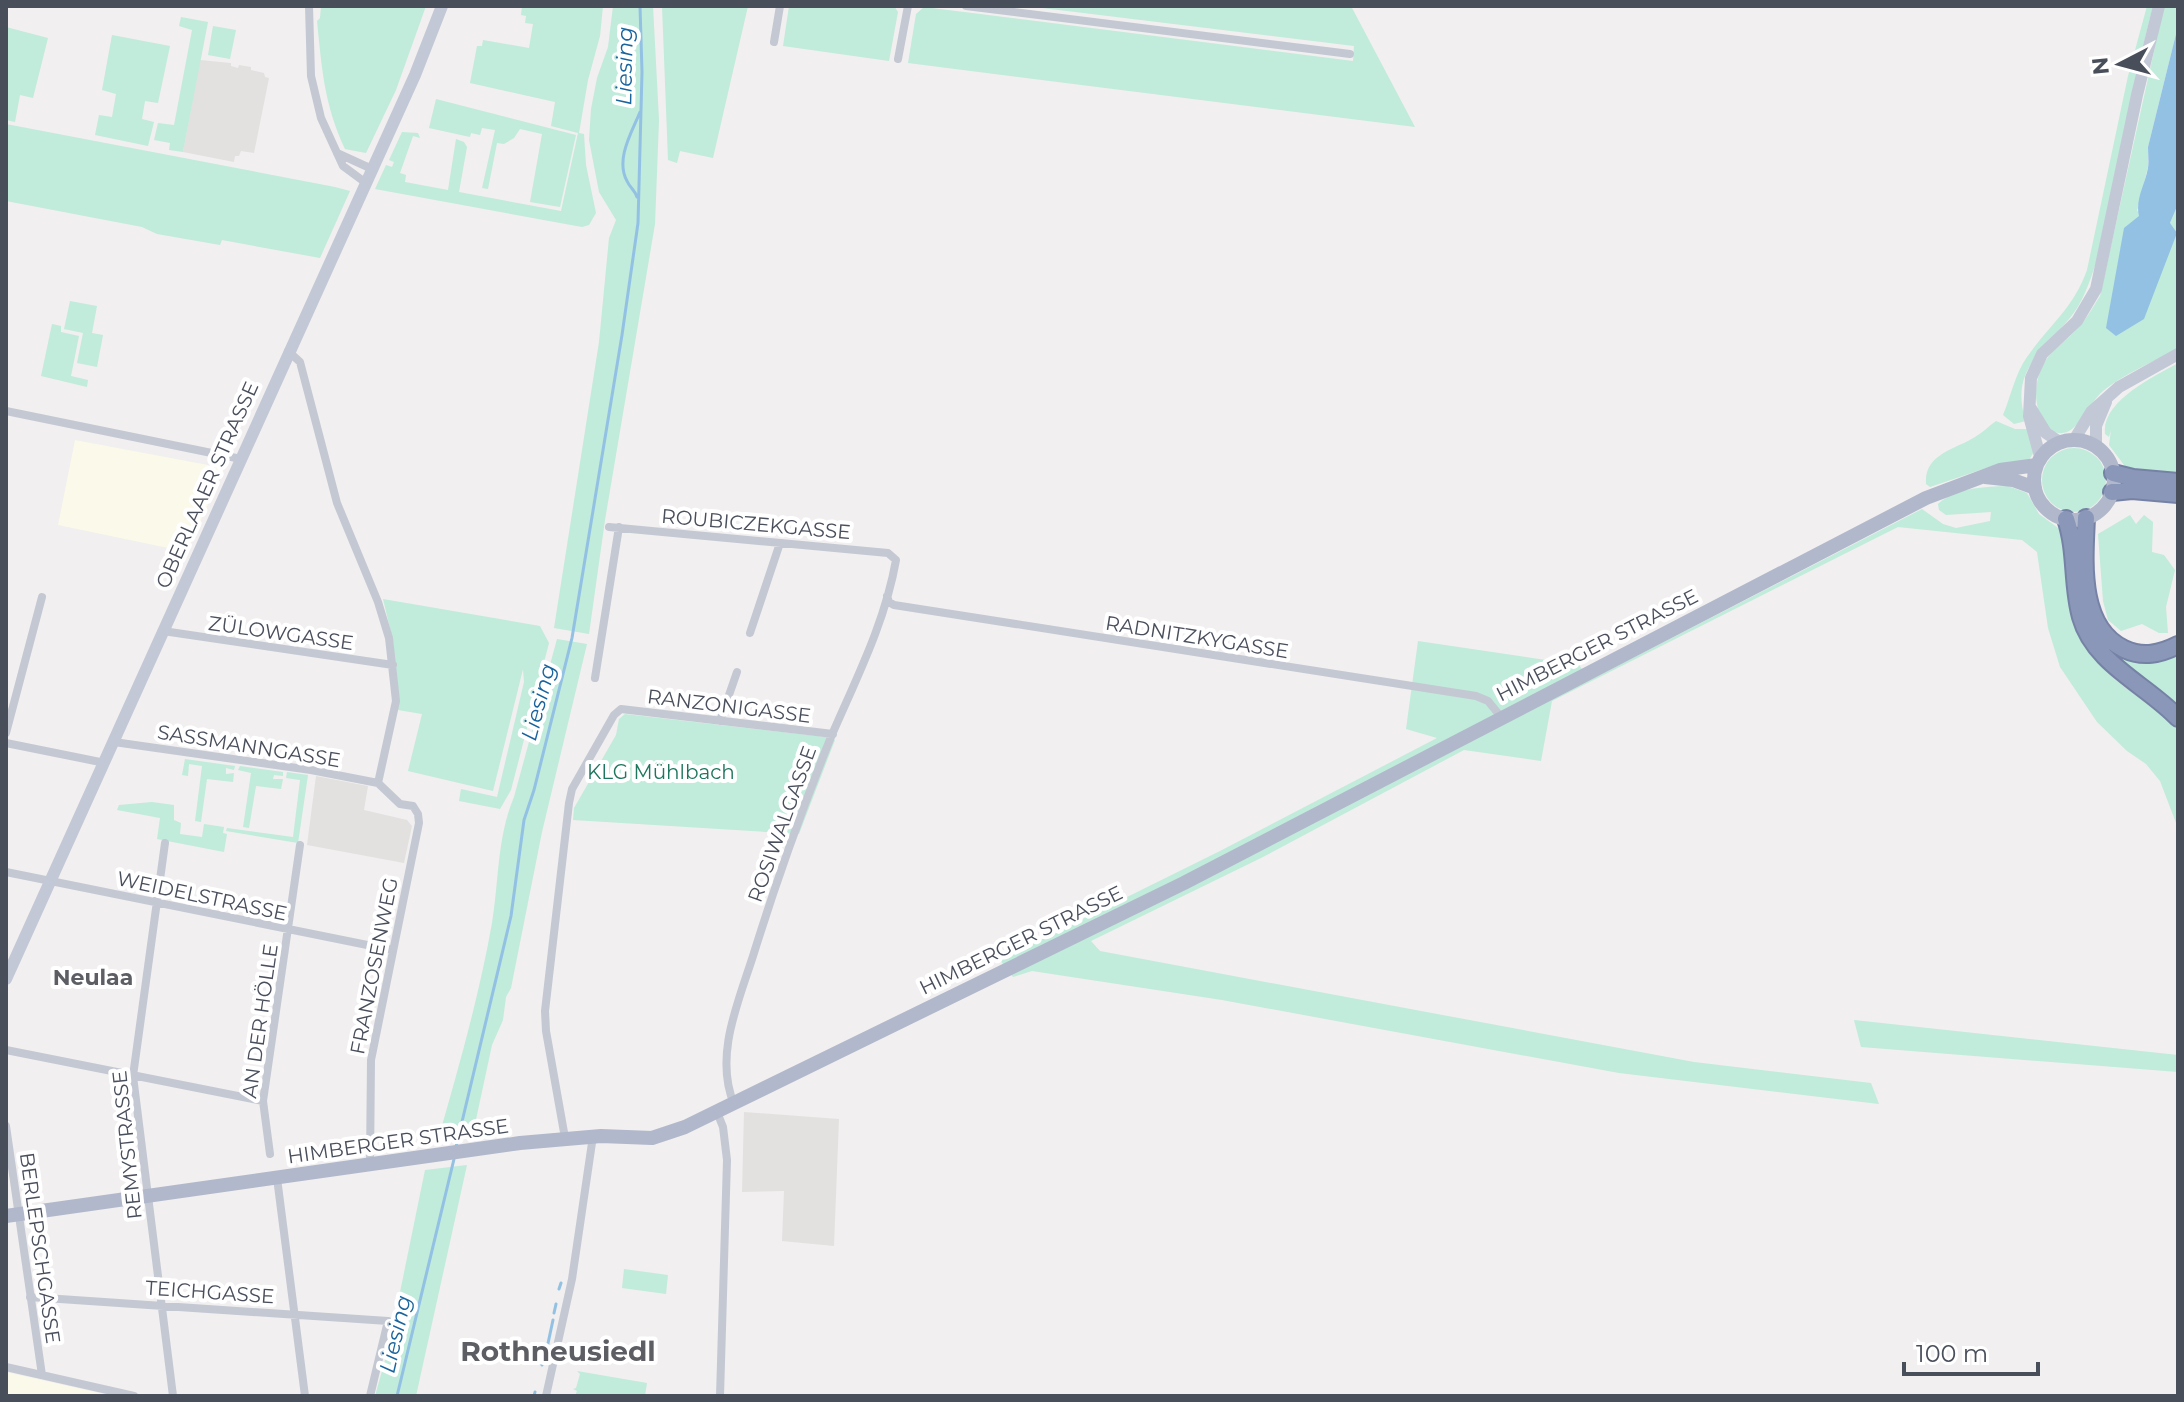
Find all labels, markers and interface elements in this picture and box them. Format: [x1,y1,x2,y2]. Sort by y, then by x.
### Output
north arrow [2080,24,2160,104]
water label: Liesing [610,26,639,106]
text: N [2086,56,2115,76]
street label: OBERLAAER STRASSE [151,378,263,592]
street label: ROUBICZEKGASSE [660,504,852,544]
street label: HIMBERGER STRASSE [1492,584,1702,706]
street label: ZÜLOWGASSE [207,611,355,655]
street label: RADNITZKYGASSE [1104,611,1290,663]
water label: Liesing [515,661,562,744]
street label: RANZONIGASSE [646,684,812,728]
street label: SASSMANNGASSE [156,720,342,772]
street label: ROSIWALGASSE [743,743,821,905]
park label: KLG Mühlbach [587,760,735,784]
street label: WEIDELSTRASSE [115,866,289,926]
street label: FRANZOSENWEG [345,876,403,1056]
street label: HIMBERGER STRASSE [915,880,1127,1000]
street label: AN DER HÖLLE [237,942,283,1100]
district label: Neulaa [53,964,133,991]
street label: REMYSTRASSE [107,1069,147,1221]
street label: HIMBERGER STRASSE [286,1114,510,1168]
street label: BERLEPSCHGASSE [15,1151,65,1345]
street label: TEICHGASSE [145,1276,275,1308]
water label: Liesing [373,1293,418,1376]
scale bar [1904,1326,2038,1376]
district label: Rothneusiedl [460,1334,656,1368]
text: 100 m [1916,1339,1988,1368]

